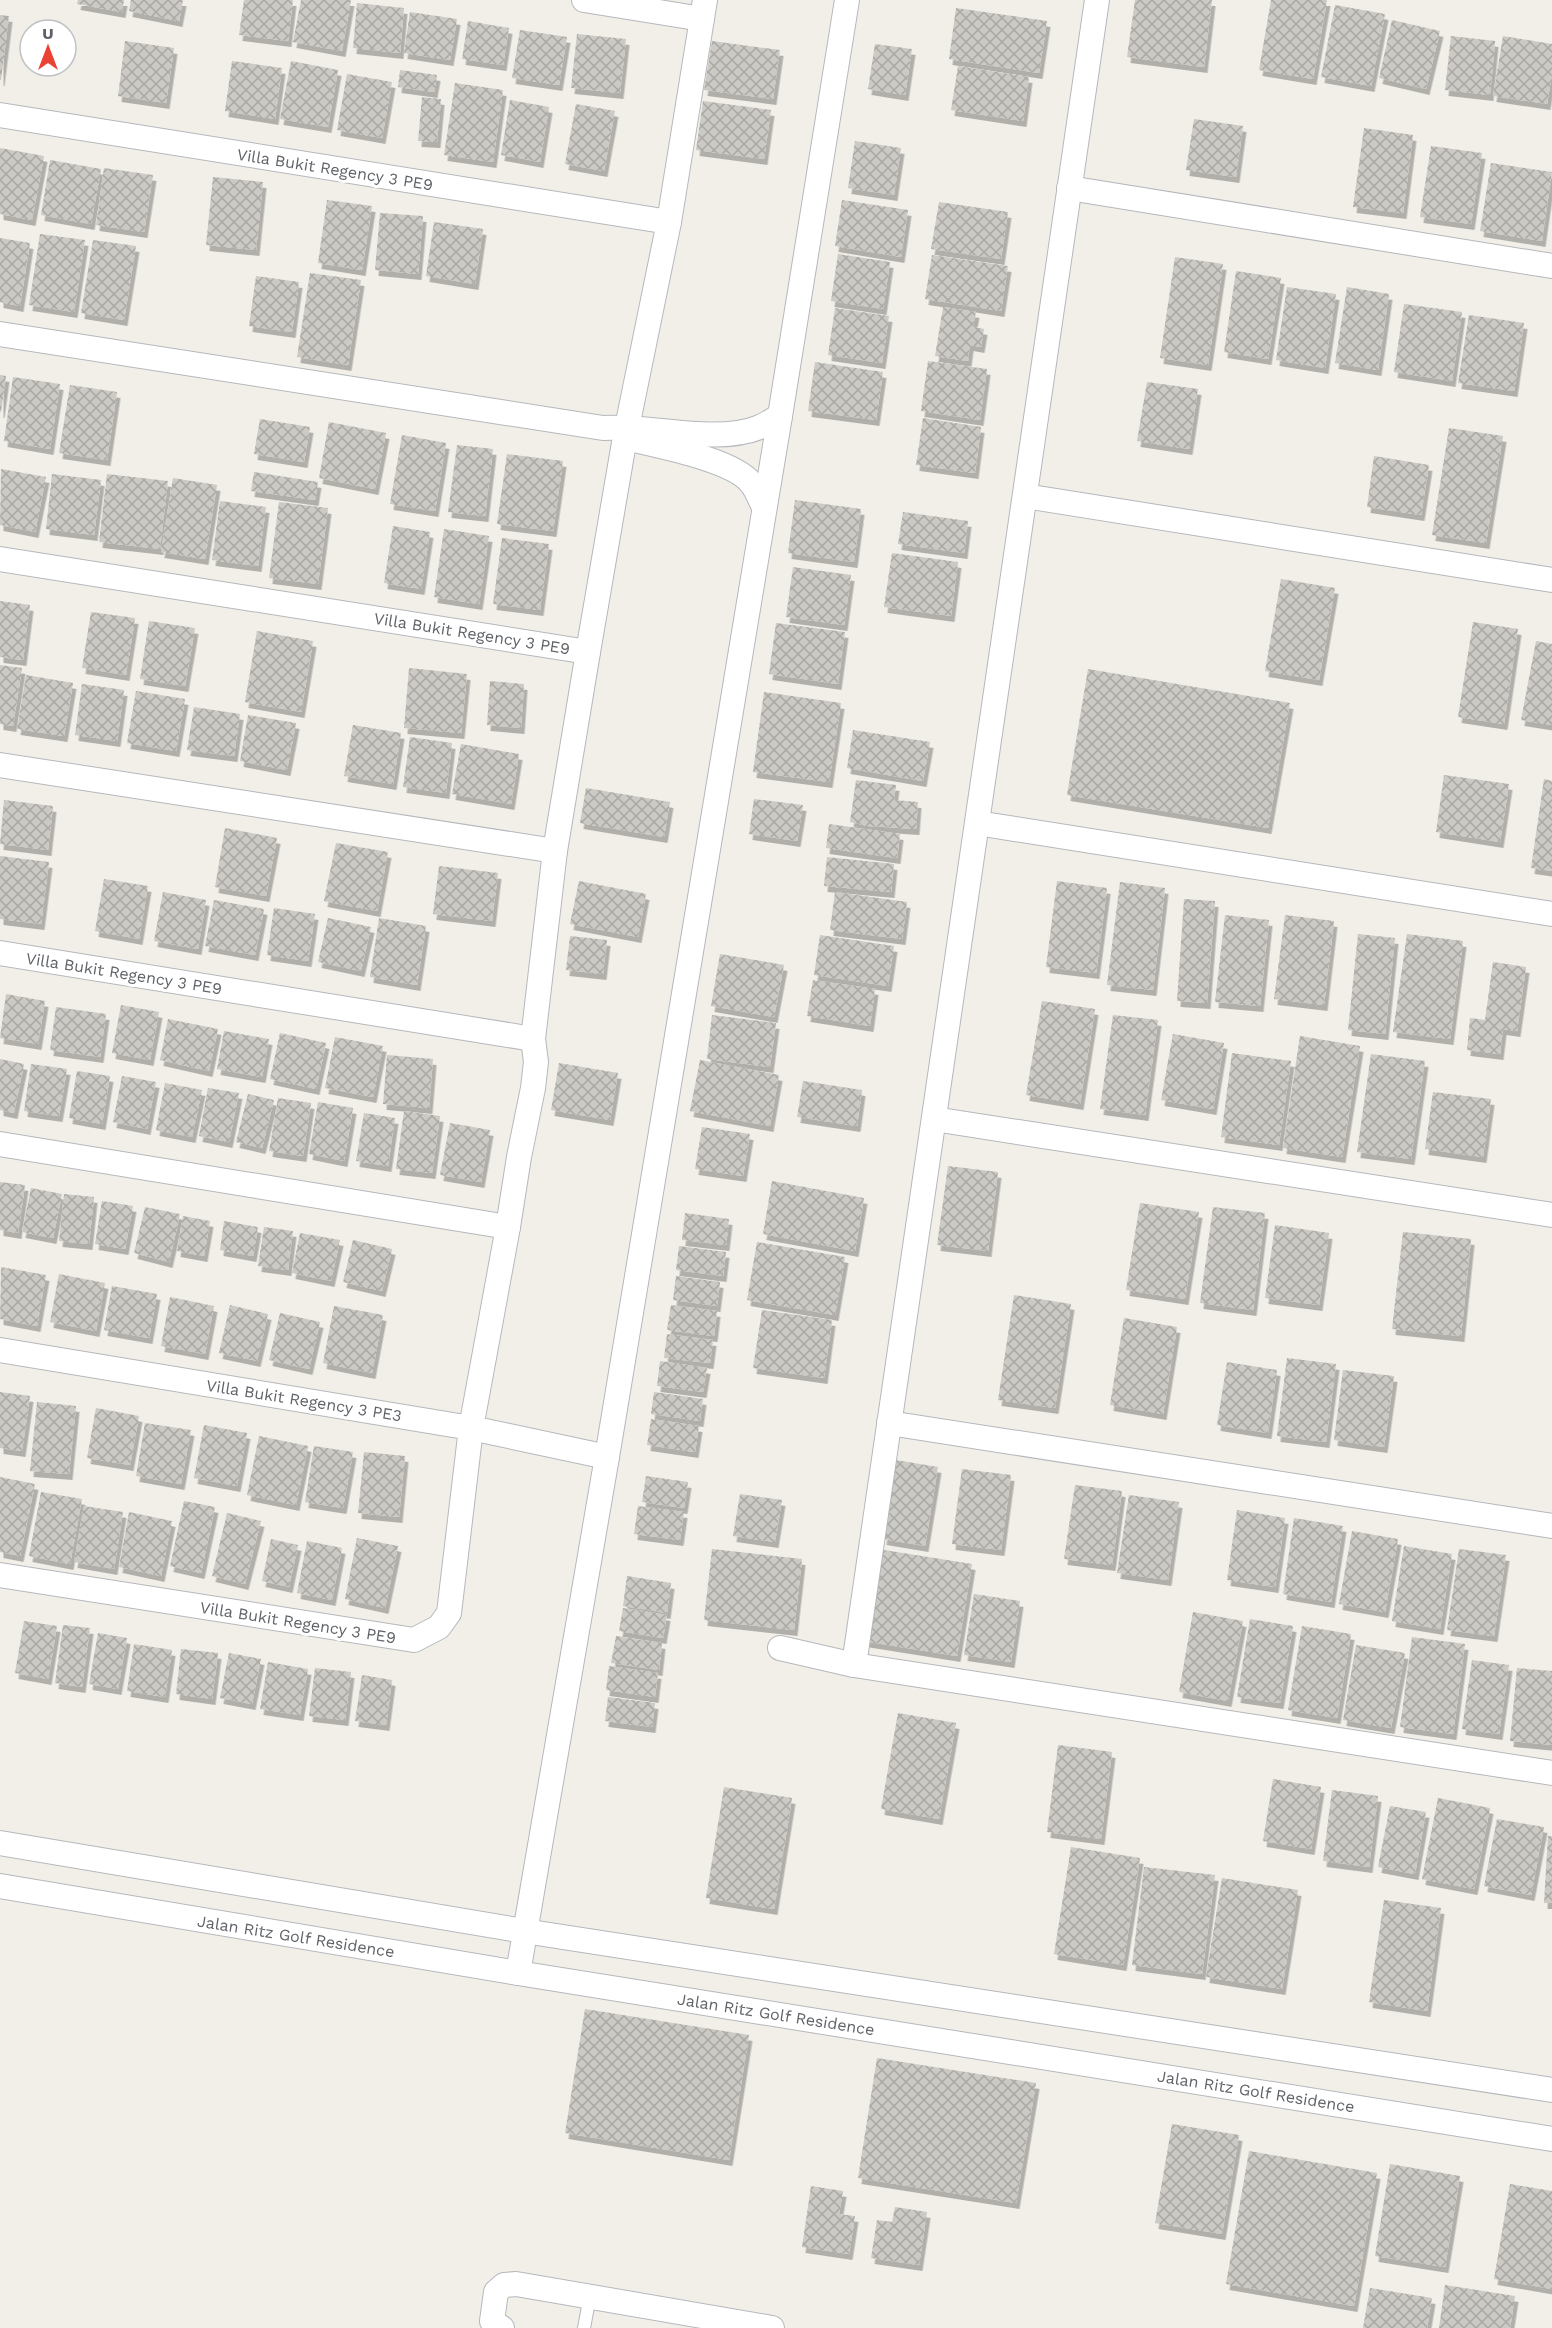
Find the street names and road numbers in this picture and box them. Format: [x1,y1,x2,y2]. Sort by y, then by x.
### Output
street label: Villa Bukit Regency 3 PE9 [236,145,434,194]
street label: Villa Bukit Regency 3 PE9 [373,609,571,658]
street label: Villa Bukit Regency 3 PE9 [25,949,223,998]
street label: Villa Bukit Regency 3 PE3 [205,1376,403,1425]
street label: Villa Bukit Regency 3 PE9 [199,1598,397,1647]
street label: Jalan Ritz Golf Residence [196,1912,396,1961]
street label: Jalan Ritz Golf Residence [676,1990,876,2039]
street label: Jalan Ritz Golf Residence [1156,2067,1356,2116]

